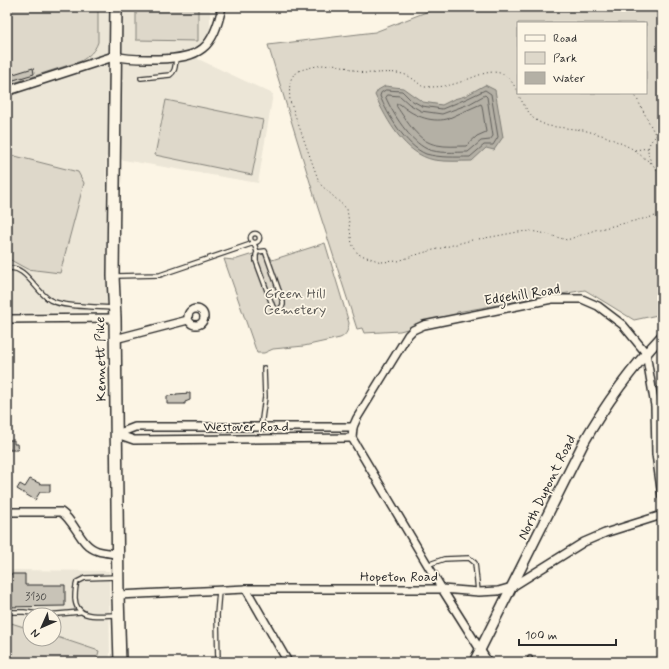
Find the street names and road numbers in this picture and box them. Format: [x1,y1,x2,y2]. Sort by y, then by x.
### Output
street label: Edgehill Road [483,280,562,312]
street label: Kennett Pike [91,316,111,402]
street label: Westover Road [203,418,289,436]
street label: North Dupont Road [514,432,580,543]
street label: Hopeton Road [360,568,438,586]

